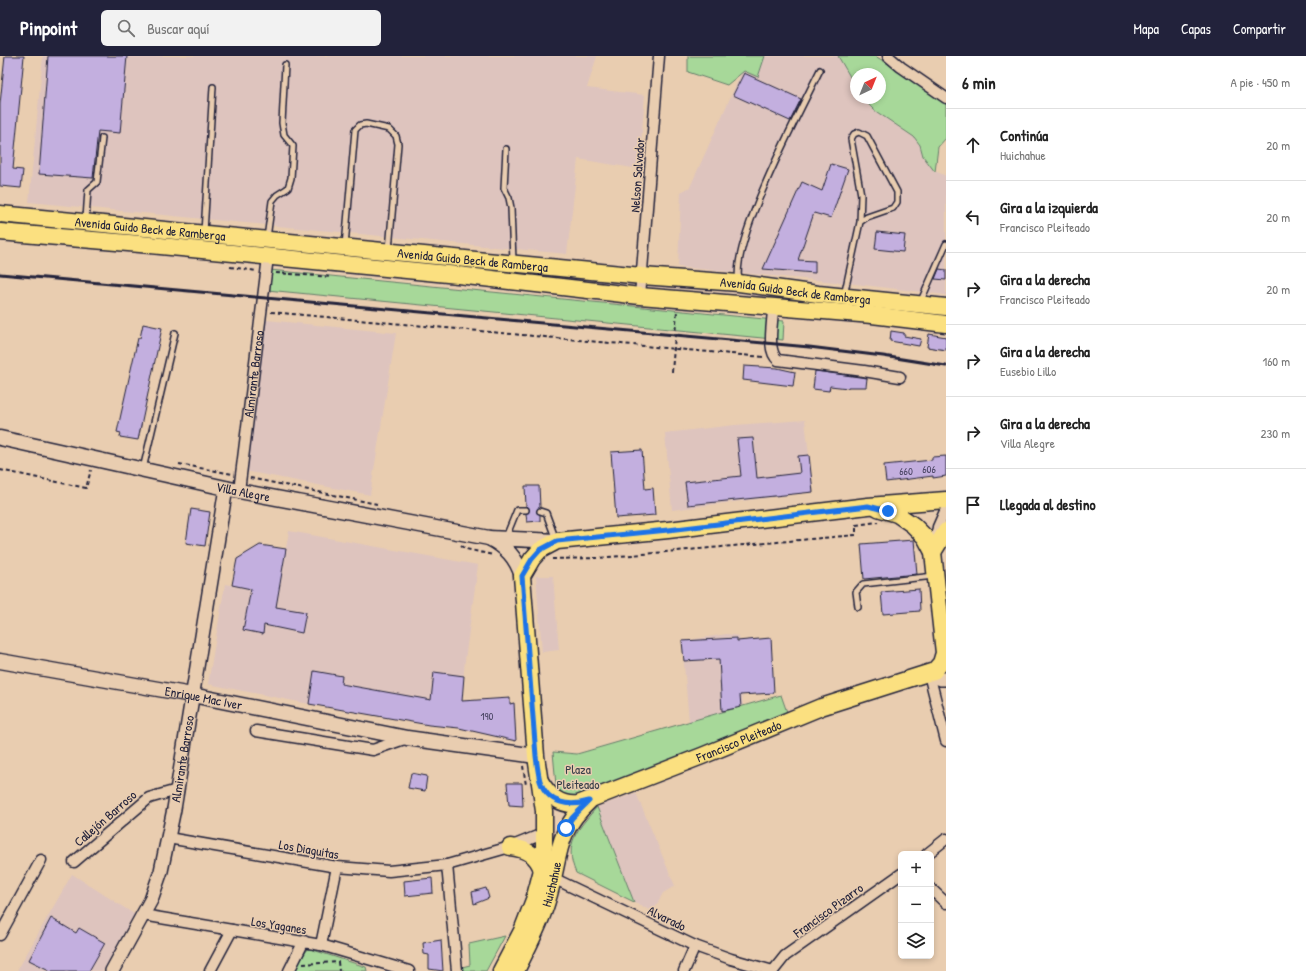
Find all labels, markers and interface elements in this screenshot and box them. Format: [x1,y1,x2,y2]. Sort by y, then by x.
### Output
search box [101,10,381,46]
text: Pinpoint [20,15,77,41]
icon: search [115,17,137,39]
text: Buscar aquí [147,18,210,39]
text: Mapa [1134,19,1159,38]
text: Capas [1181,19,1211,38]
text: Compartir [1233,19,1286,38]
north arrow [850,68,886,104]
text: 6 min [962,71,996,94]
text: A pie · 450 m [1230,73,1290,91]
text: Continúa [1000,125,1048,146]
icon: ahead [962,134,984,156]
text: 20 m [1266,136,1290,154]
street label: Nelson Salvador [625,137,649,213]
text: Huichahue [1000,146,1046,164]
text: Gira a la izquierda [1000,197,1098,218]
icon: left [962,206,984,228]
text: 20 m [1266,208,1290,226]
street label: Avenida Guido Beck de Ramberga [74,212,226,245]
text: Francisco Pleiteado [1000,218,1090,236]
street label: Avenida Guido Beck de Ramberga [397,243,549,276]
text: Gira a la derecha [1000,269,1090,290]
street label: Avenida Guido Beck de Ramberga [720,273,871,308]
icon: right [962,278,984,300]
text: 20 m [1266,280,1290,298]
text: Francisco Pleiteado [1000,290,1090,308]
street label: Almirante Barroso [239,329,268,418]
text: Gira a la derecha [1000,341,1090,362]
icon: right [962,350,984,372]
text: 160 m [1262,352,1290,370]
text: Eusebio Lillo [1000,362,1056,380]
text: Gira a la derecha [1000,413,1090,434]
icon: right [962,422,984,444]
text: 230 m [1260,424,1290,442]
text: Villa Alegre [1000,434,1055,452]
house number: 606 [922,462,936,476]
house number: 660 [899,464,913,478]
street label: Villa Alegre [214,477,272,506]
icon: arrive [962,494,984,516]
text: Llegada al destino [1000,494,1096,515]
route end [879,502,897,520]
street label: Enrique Mac Iver [164,681,244,714]
house number: 190 [481,709,494,723]
street label: Almirante Barroso [166,714,198,803]
street label: Francisco Pleiteado [693,715,784,767]
park label: Plaza Pleiteado [557,760,599,793]
street label: Callejón Barroso [70,786,140,850]
route start [557,819,575,837]
street label: Los Diaguitas [278,835,340,863]
map controls [898,851,934,959]
button: + [898,851,934,887]
street label: Huichahue [537,860,565,909]
street label: Francisco Pizarro [789,879,867,942]
button: − [898,887,934,923]
street label: Alvarado [645,901,689,935]
street label: Los Yaganes [250,912,308,938]
button: layers [898,923,934,959]

